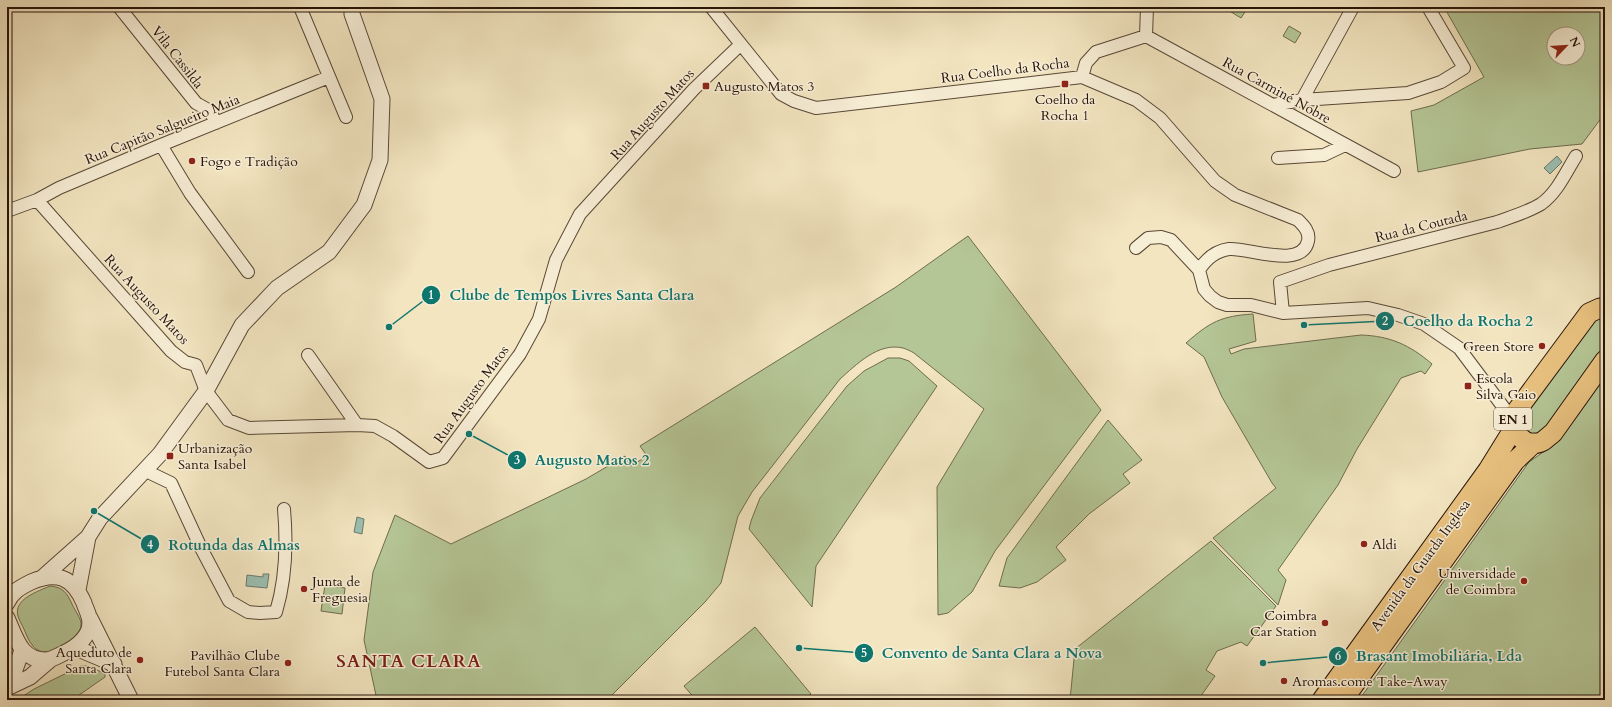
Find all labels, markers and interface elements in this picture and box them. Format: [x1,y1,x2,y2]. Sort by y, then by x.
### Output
street label: Vila Cassilda [147,22,208,93]
north arrow [1546,26,1586,66]
text: N [1566,34,1584,50]
street label: Rua Coelho da Rocha [940,53,1070,88]
street label: Rua Carminé Nobre [1219,53,1334,128]
street label: Rua Augusto Matos [606,64,699,164]
place label: Augusto Matos 3 [714,77,814,96]
marker: Coelho da Rocha 1 [1060,79,1070,89]
marker: Augusto Matos 3 [701,81,711,91]
street label: Rua Capitão Salgueiro Maia [82,90,242,169]
place label: Coelho da Rocha 1 [1035,90,1095,125]
place label: Fogo e Tradição [200,152,298,171]
marker: Fogo e Tradição [187,156,197,166]
street label: Rua da Coutada [1373,206,1469,247]
street label: Rua Augusto Matos [100,250,194,349]
callout: Clube de Tempos Livres Santa Clara [421,282,702,309]
text: Clube de Tempos Livres Santa Clara [450,285,695,305]
text: 1 [428,287,434,303]
callout: Coelho da Rocha 2 [1375,307,1541,334]
text: Coelho da Rocha 2 [1403,311,1533,331]
text: 2 [1382,313,1388,329]
place label: Green Store [1463,337,1534,356]
street label: Rua Augusto Matos [429,341,514,447]
marker: Green Store [1537,341,1547,351]
place label: Escola Silva Gaio [1476,369,1536,404]
marker: Escola Silva Gaio [1463,381,1473,391]
road number: EN 1 [1494,408,1532,430]
place label: Urbanização Santa Isabel [178,439,253,474]
callout: Augusto Matos 2 [507,447,657,474]
text: Augusto Matos 2 [535,450,650,470]
marker: Urbanização Santa Isabel [165,451,175,461]
text: 3 [514,452,520,468]
street label: Avenida da Guarda Inglesa [1366,496,1475,635]
callout: Rotunda das Almas [140,531,308,558]
text: Rotunda das Almas [168,535,300,555]
place label: Aldi [1372,535,1397,554]
text: 4 [147,537,153,553]
marker: Aldi [1359,539,1369,549]
place label: Universidade de Coimbra [1438,564,1516,599]
place label: Junta de Freguesia [310,572,368,607]
marker: Universidade de Coimbra [1519,576,1529,586]
marker: Junta de Freguesia [299,584,309,594]
place label: Coimbra Car Station [1250,606,1317,641]
marker: Coimbra Car Station [1320,618,1330,628]
callout: Convento de Santa Clara a Nova [854,640,1111,667]
place label: Aqueduto de Santa Clara [56,643,132,678]
text: Convento de Santa Clara a Nova [882,643,1103,663]
callout: Brasant Imobiliária, Lda [1328,643,1530,670]
text: 5 [861,645,867,661]
place label: Pavilhão Clube Futebol Santa Clara [164,646,280,681]
text: Brasant Imobiliária, Lda [1356,646,1523,666]
text: 6 [1335,648,1341,664]
district label: SANTA CLARA [336,649,482,674]
marker: Aqueduto de Santa Clara [135,655,145,665]
marker: Pavilhão Clube Futebol Santa Clara [283,658,293,668]
place label: Aromas.come Take-Away [1292,672,1448,691]
marker: Aromas.come Take-Away [1279,676,1289,686]

